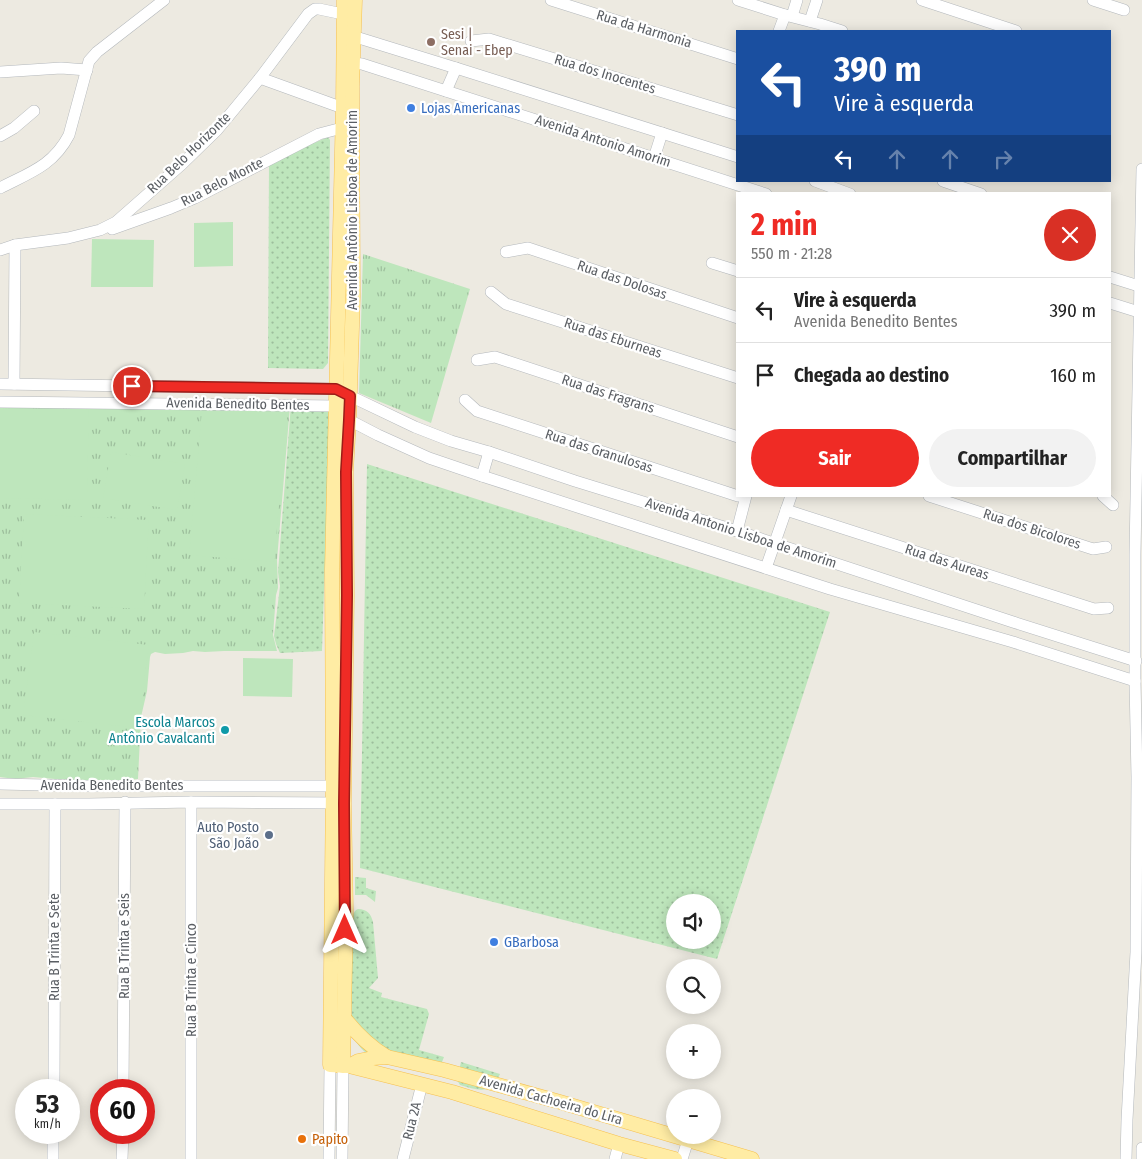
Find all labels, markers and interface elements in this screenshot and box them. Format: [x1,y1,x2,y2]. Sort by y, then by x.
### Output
street label: Rua da Harmonia [594,6,694,52]
place label: Sesi | Senai - Ebep [441,26,513,59]
marker: Sesi | Senai - Ebep [425,36,437,48]
text: 390 m [834,48,921,90]
icon: left [751,50,816,115]
street label: Rua dos Inocentes [552,51,658,97]
text: Vire à esquerda [834,90,974,117]
place label: Lojas Americanas [421,100,520,117]
marker: Lojas Americanas [405,102,417,114]
street label: Rua Belo Horizonte [144,109,234,197]
street label: Avenida Antônio Lisboa de Amorim [344,110,361,310]
street label: Avenida Antonio Amorim [533,111,673,171]
icon: left [830,145,858,173]
icon: ahead [883,145,911,173]
icon: ahead [936,145,964,173]
icon: right [989,145,1017,173]
street label: Rua Belo Monte [178,154,266,210]
text: 2 min [751,207,818,243]
button: close [1044,209,1096,261]
text: 550 m · 21:28 [751,244,832,263]
street label: Rua das Dolosas [575,257,669,303]
text: Vire à esquerda [794,289,916,312]
icon: left [751,296,779,324]
text: 390 m [1049,299,1096,322]
text: Avenida Benedito Bentes [794,312,958,331]
street label: Rua das Eburneas [562,314,664,362]
icon: arrive [751,361,779,389]
text: Chegada ao destino [794,364,949,387]
text: 160 m [1050,364,1096,387]
pin [111,365,153,407]
street label: Rua das Fragrans [559,371,657,417]
icon: arrive [118,372,146,400]
street label: Avenida Benedito Bentes [166,394,310,414]
street label: Rua das Granulosas [543,426,655,476]
button: Sair [751,429,919,487]
button: Compartilhar [929,429,1096,487]
street label: Avenida Antonio Lisboa de Amorim [643,494,839,572]
street label: Rua dos Bicolores [981,505,1083,553]
street label: Rua das Aureas [903,540,991,584]
place label: Escola Marcos Antônio Cavalcanti [109,714,215,747]
marker: Escola Marcos Antônio Cavalcanti [219,724,231,736]
street label: Avenida Benedito Bentes [40,777,184,794]
place label: Auto Posto São João [197,819,259,852]
marker: Auto Posto São João [263,829,275,841]
street label: Rua B Trinta e Sete [46,893,63,1001]
street label: Rua B Trinta e Seis [116,893,133,999]
map controls [666,894,721,1144]
button: sound [666,894,721,949]
position arrow [318,903,370,955]
street label: Rua B Trinta e Cinco [183,923,200,1037]
place label: GBarbosa [504,934,559,951]
marker: GBarbosa [488,936,500,948]
button: search [666,959,721,1014]
button: + [666,1024,721,1079]
street label: Avenida Cachoeira do Lira [478,1071,625,1129]
speed limit sign: 60 [90,1079,155,1144]
button: − [666,1089,721,1144]
text: 53 [36,1090,59,1120]
street label: Rua 2A [399,1100,425,1142]
text: km/h [34,1117,61,1131]
place label: Papito [312,1131,348,1148]
marker: Papito [296,1133,308,1145]

